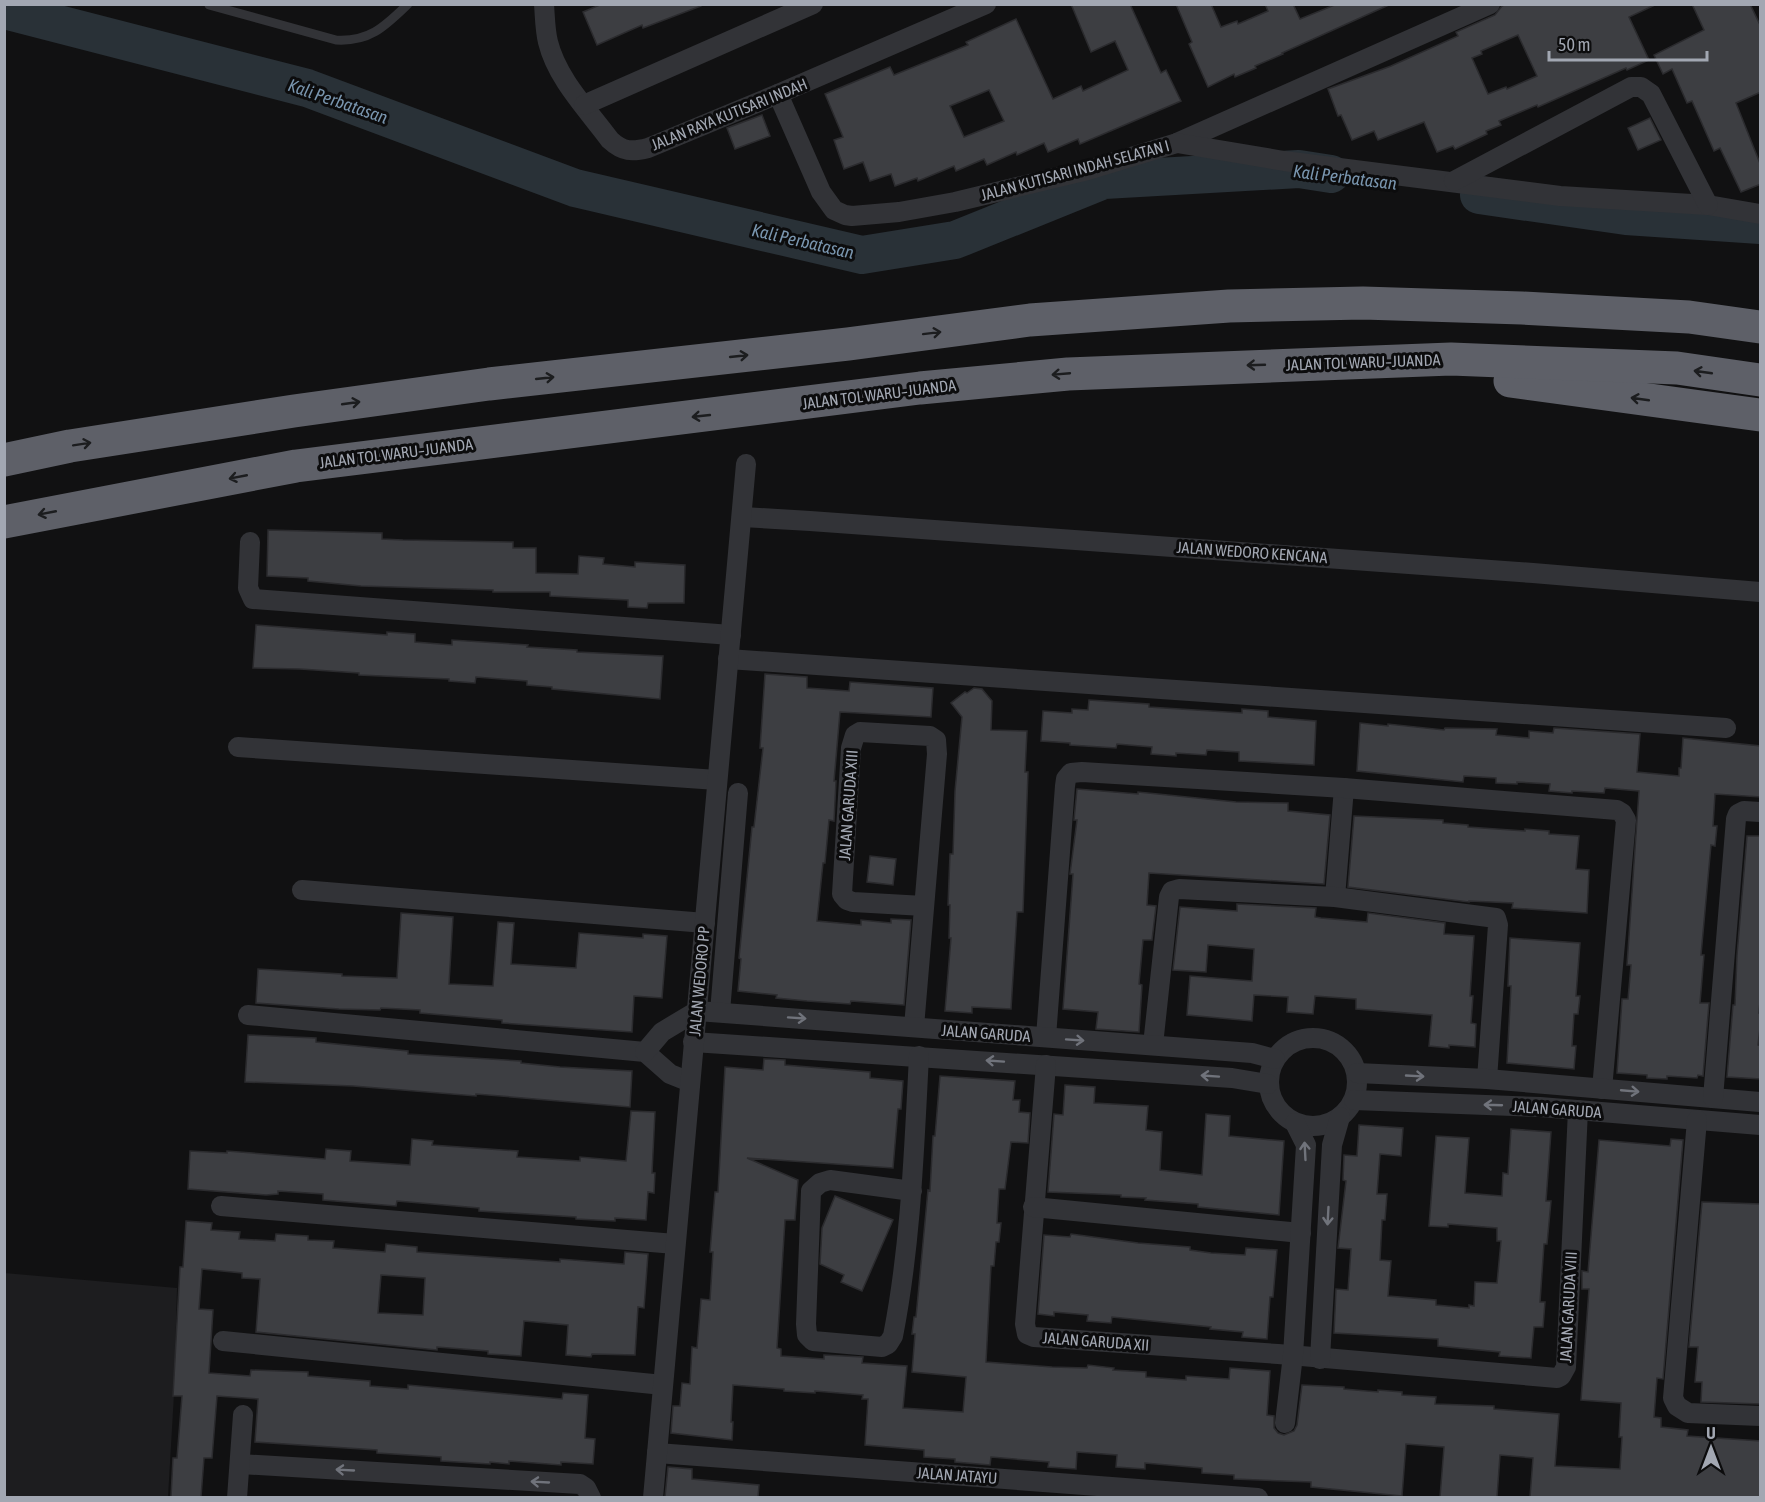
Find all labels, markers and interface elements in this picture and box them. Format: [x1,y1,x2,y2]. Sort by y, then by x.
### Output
scale bar [1549,24,1706,62]
text: 50 m [1558,34,1590,55]
water label: Kali Perbatasan [285,74,391,128]
street label: JALAN RAYA KUTISARI INDAH [648,74,810,154]
street label: JALAN KUTISARI INDAH SELATAN I [979,136,1171,204]
water label: Kali Perbatasan [1292,160,1398,194]
water label: Kali Perbatasan [750,219,856,263]
one-way arrow [922,327,942,338]
one-way arrow [728,350,748,361]
street label: JALAN TOL WARU–JUANDA [1285,350,1441,374]
one-way arrow [1247,359,1267,371]
one-way arrow [1693,366,1713,377]
one-way arrow [1052,369,1072,380]
one-way arrow [534,372,554,383]
street label: JALAN TOL WARU–JUANDA [801,376,957,412]
one-way arrow [1631,393,1651,404]
one-way arrow [341,397,361,408]
one-way arrow [691,411,711,422]
street label: JALAN TOL WARU–JUANDA [318,435,474,471]
one-way arrow [72,438,92,449]
one-way arrow [229,472,249,483]
one-way arrow [38,508,57,519]
street label: JALAN WEDORO KENCANA [1176,538,1328,566]
street label: JALAN GARUDA XIII [835,749,861,861]
street label: JALAN WEDORO PP [685,925,713,1037]
one-way arrow [786,1013,806,1024]
street label: JALAN GARUDA [941,1021,1031,1045]
one-way arrow [1065,1034,1084,1045]
one-way arrow [985,1056,1005,1067]
one-way arrow [1201,1070,1221,1081]
one-way arrow [1405,1071,1425,1082]
one-way arrow [1620,1086,1640,1097]
street label: JALAN GARUDA [1512,1097,1602,1121]
one-way arrow [1483,1100,1503,1111]
one-way arrow [1299,1141,1310,1161]
one-way arrow [1322,1206,1333,1226]
street label: JALAN GARUDA VIII [1556,1251,1580,1363]
street label: JALAN GARUDA XII [1042,1328,1150,1354]
north arrow [1681,1418,1741,1478]
text: U [1706,1424,1716,1442]
street label: JALAN JATAYU [916,1463,998,1487]
one-way arrow [336,1465,356,1476]
one-way arrow [530,1476,550,1487]

